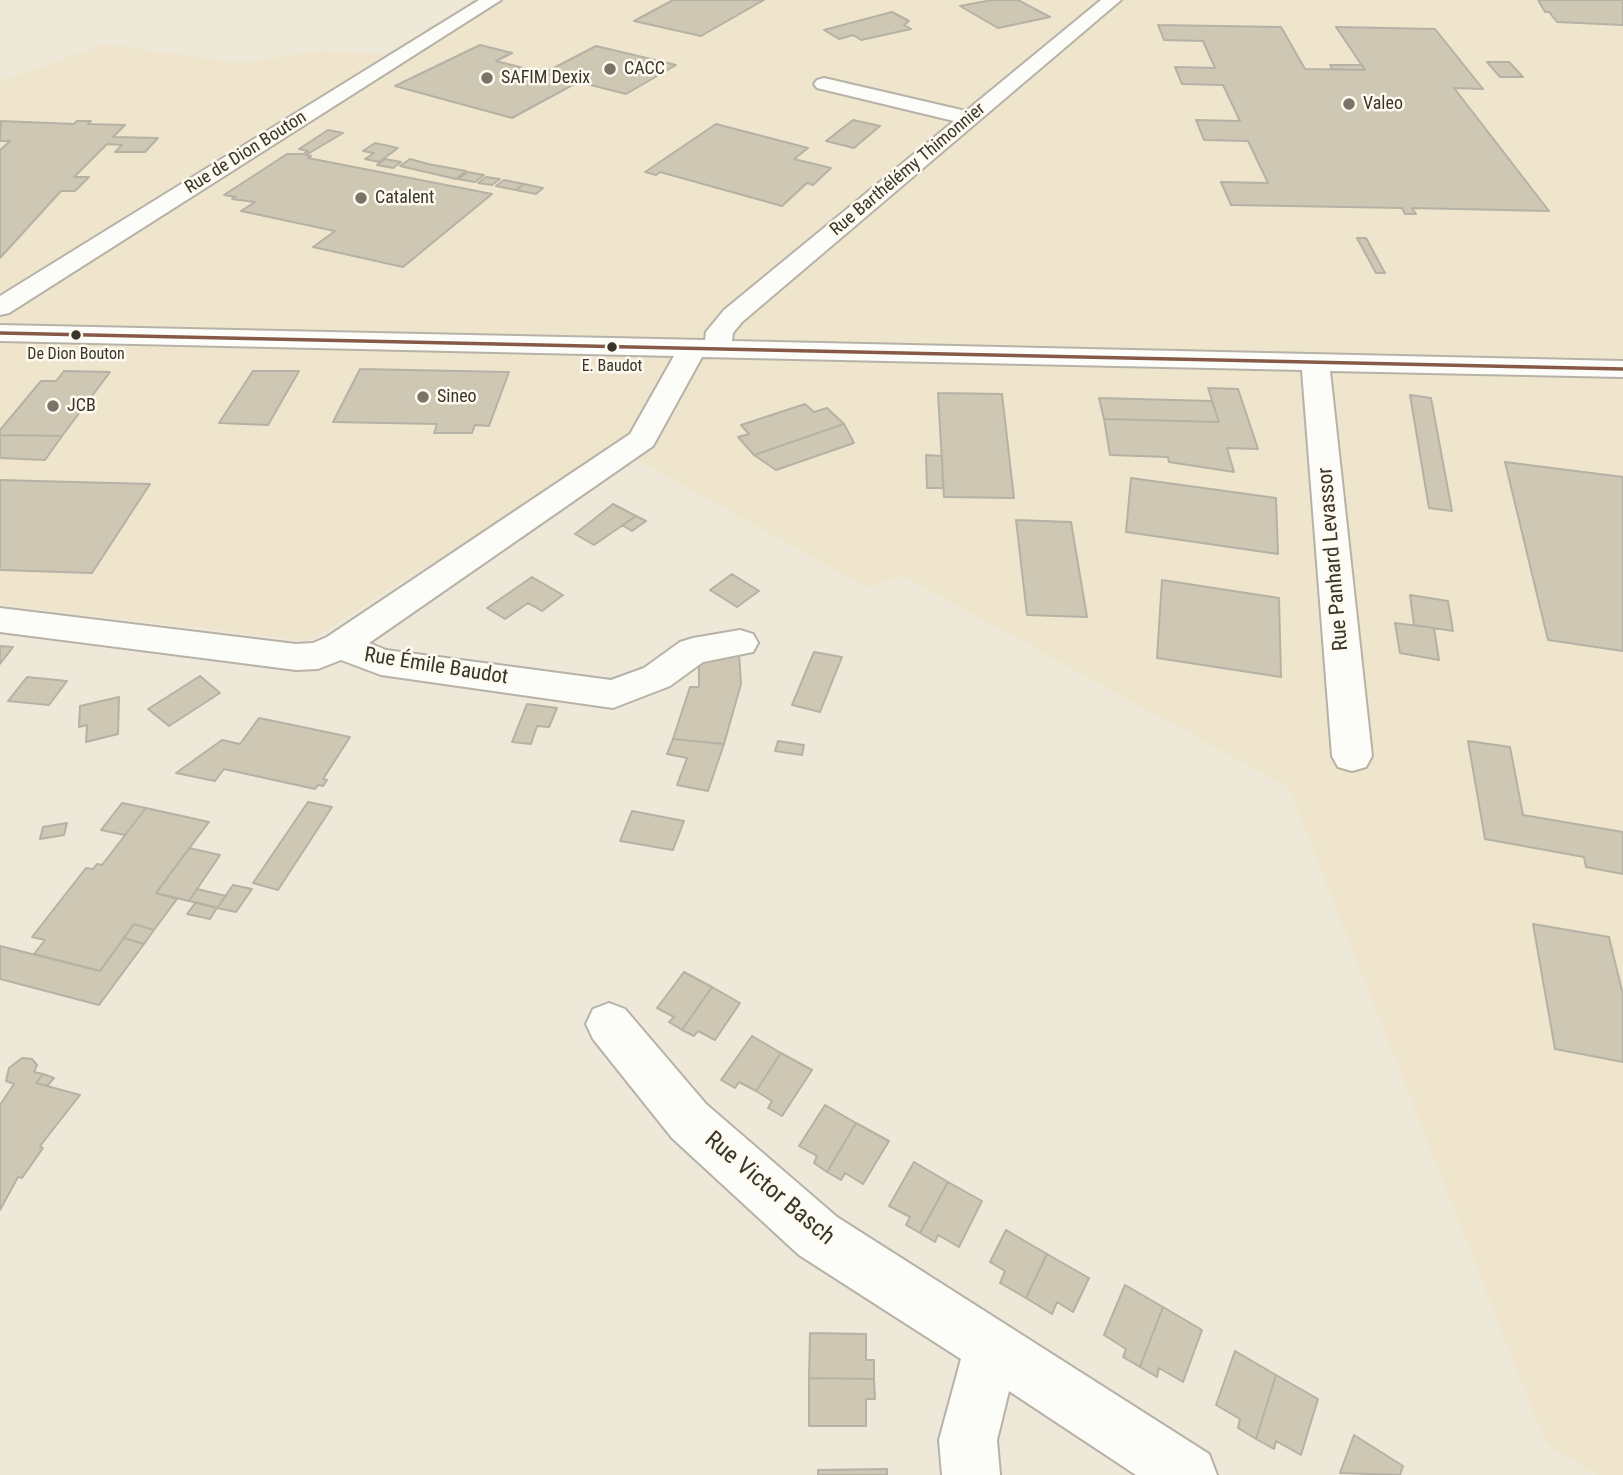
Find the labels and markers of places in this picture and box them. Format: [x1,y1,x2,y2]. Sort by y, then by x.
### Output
place label: CACC [624,58,665,80]
marker: CACC [602,61,618,77]
place label: SAFIM Dexix [501,67,590,89]
marker: SAFIM Dexix [479,70,495,86]
place label: Valeo [1363,93,1403,115]
marker: Valeo [1341,96,1357,112]
place label: Catalent [375,187,434,209]
marker: Catalent [353,190,369,206]
marker: De Dion Bouton [69,328,83,342]
marker: E. Baudot [605,340,619,354]
place label: De Dion Bouton [27,345,125,365]
place label: E. Baudot [582,357,642,377]
place label: Sineo [437,386,477,408]
marker: Sineo [415,389,431,405]
place label: JCB [67,395,96,417]
marker: JCB [45,398,61,414]

